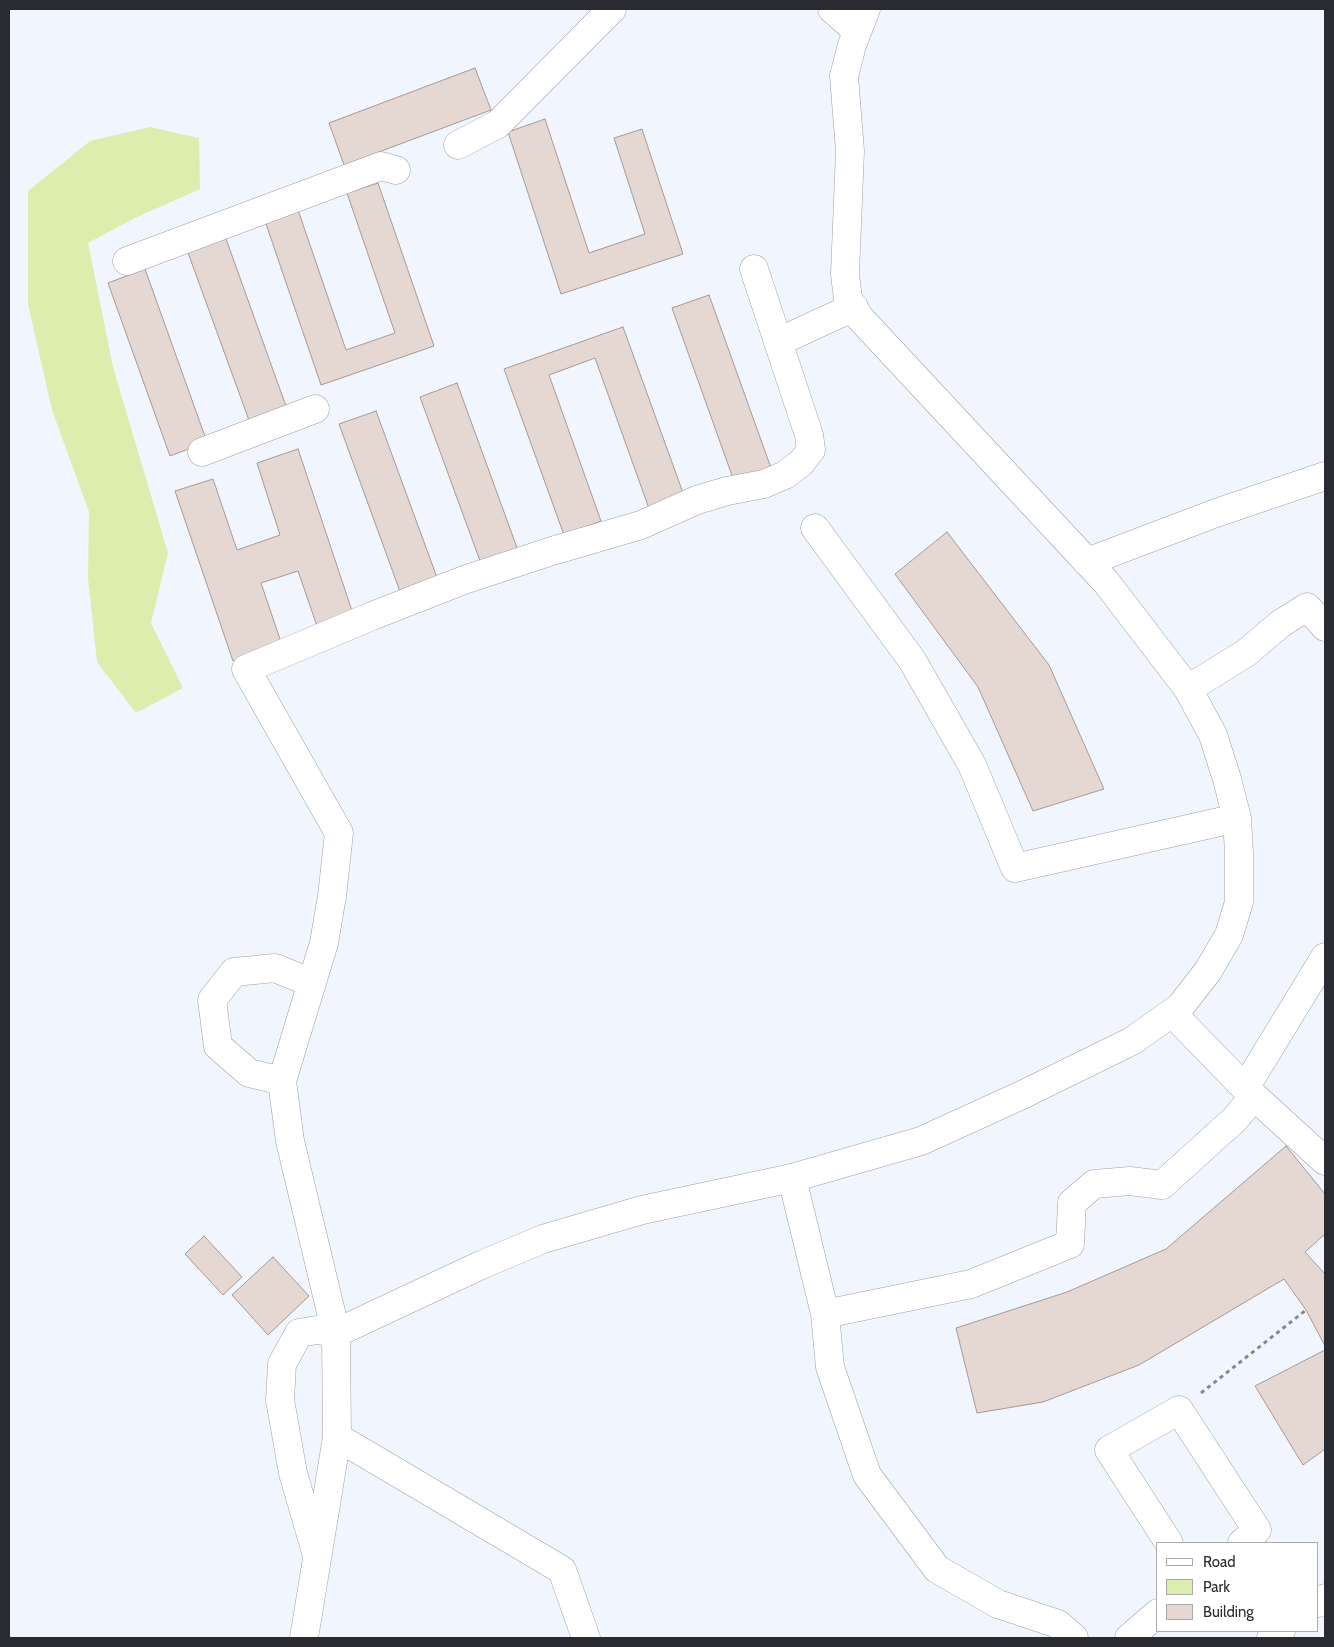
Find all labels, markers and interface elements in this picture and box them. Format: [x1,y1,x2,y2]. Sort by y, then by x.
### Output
legend [1156,1542,1319,1632]
text: Road [1203,1553,1236,1571]
text: Park [1203,1578,1230,1596]
text: Building [1203,1603,1254,1621]

